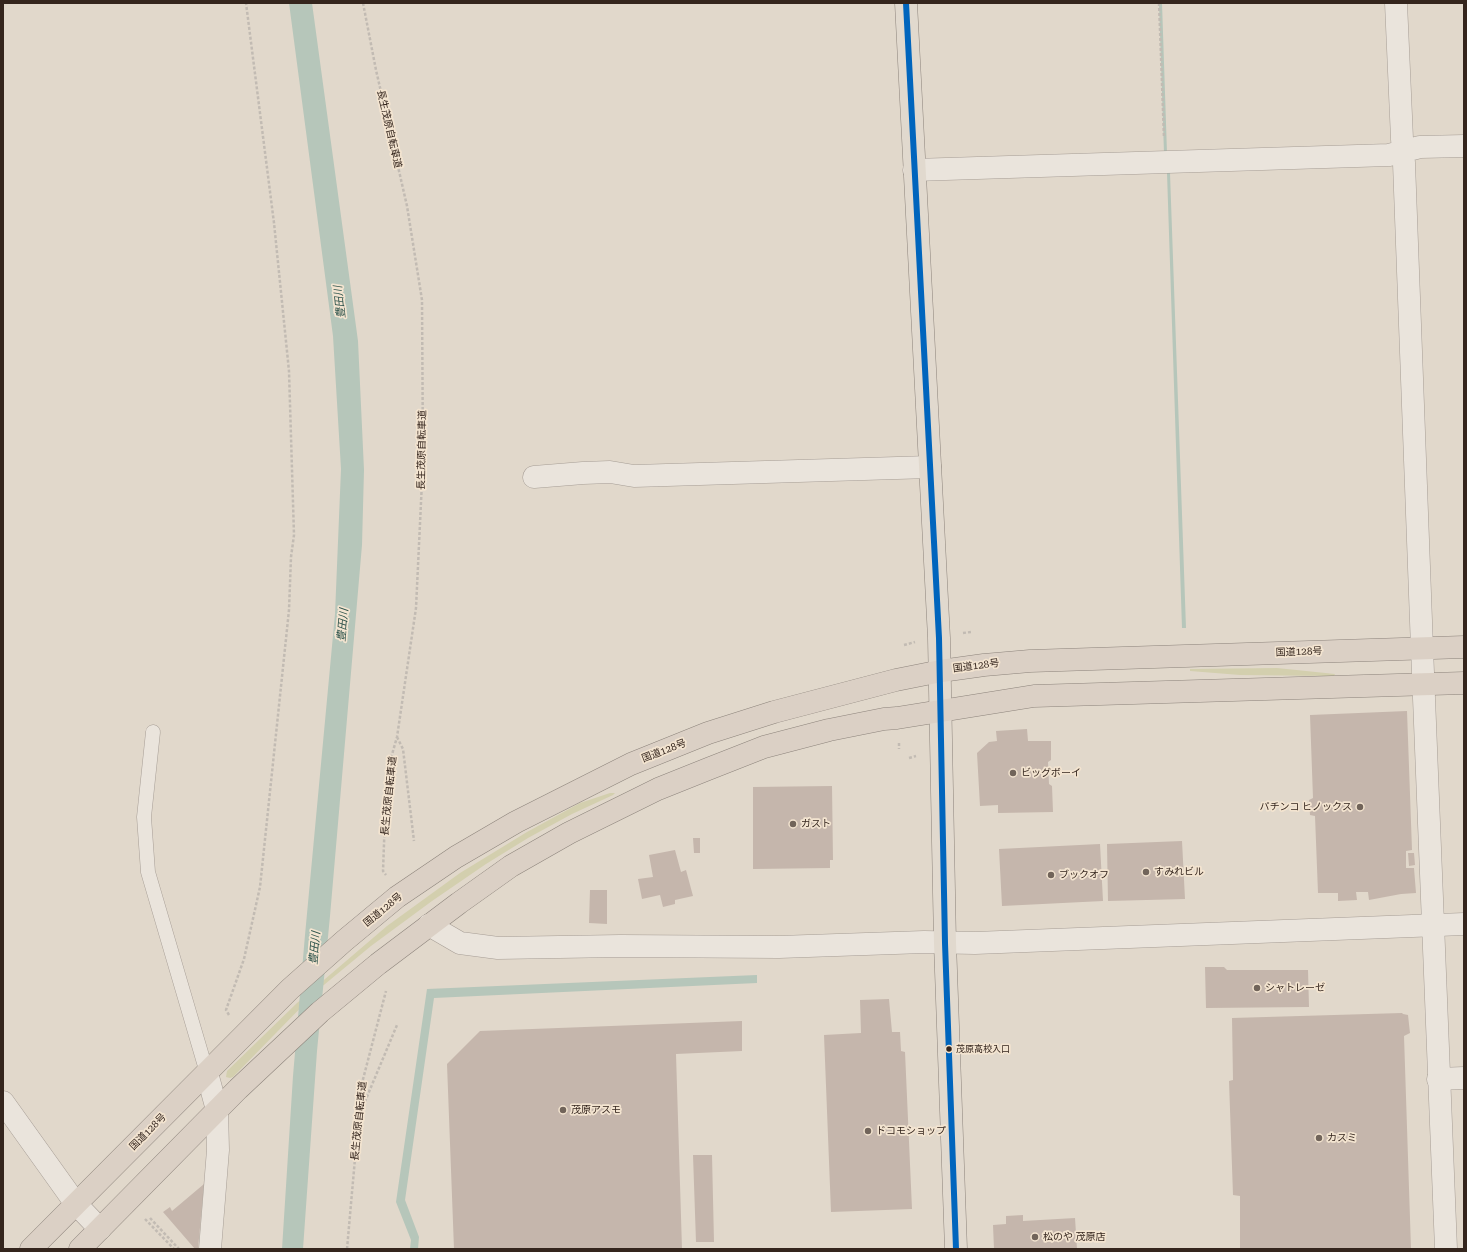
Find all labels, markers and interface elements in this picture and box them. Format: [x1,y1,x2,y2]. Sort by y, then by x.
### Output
street label: 長生茂原自転車道 [374,89,404,169]
water label: 豊田川 [332,285,348,319]
street label: 長生茂原自転車道 [415,410,429,490]
water label: 豊田川 [335,608,351,642]
street label: 国道128号 [1275,645,1323,659]
street label: 国道128号 [952,657,1000,675]
street label: 国道128号 [640,737,688,765]
street label: 長生茂原自転車道 [379,756,399,836]
place label: ビッグボーイ [1021,767,1081,779]
marker: ビッグボーイ [1008,768,1018,778]
place label: パチンコ ヒノックス [1259,801,1352,813]
marker: パチンコ ヒノックス [1355,802,1365,812]
place label: ガスト [801,818,831,830]
marker: ガスト [788,819,798,829]
place label: すみれビル [1154,866,1204,878]
marker: すみれビル [1141,867,1151,877]
place label: ブックオフ [1059,869,1109,881]
marker: ブックオフ [1046,870,1056,880]
street label: 国道128号 [361,891,405,929]
water label: 豊田川 [307,931,323,965]
place label: シャトレーゼ [1265,982,1325,994]
marker: シャトレーゼ [1252,983,1262,993]
marker: 茂原高校入口 [944,1044,954,1054]
place label: 茂原高校入口 [956,1044,1010,1054]
street label: 長生茂原自転車道 [349,1081,369,1161]
place label: 茂原アスモ [571,1104,621,1116]
marker: 茂原アスモ [558,1105,568,1115]
street label: 国道128号 [127,1111,169,1153]
place label: ドコモショップ [876,1125,946,1137]
marker: ドコモショップ [863,1126,873,1136]
place label: カスミ [1327,1132,1357,1144]
marker: カスミ [1314,1133,1324,1143]
place label: 松のや 茂原店 [1043,1231,1106,1243]
marker: 松のや 茂原店 [1030,1232,1040,1242]

